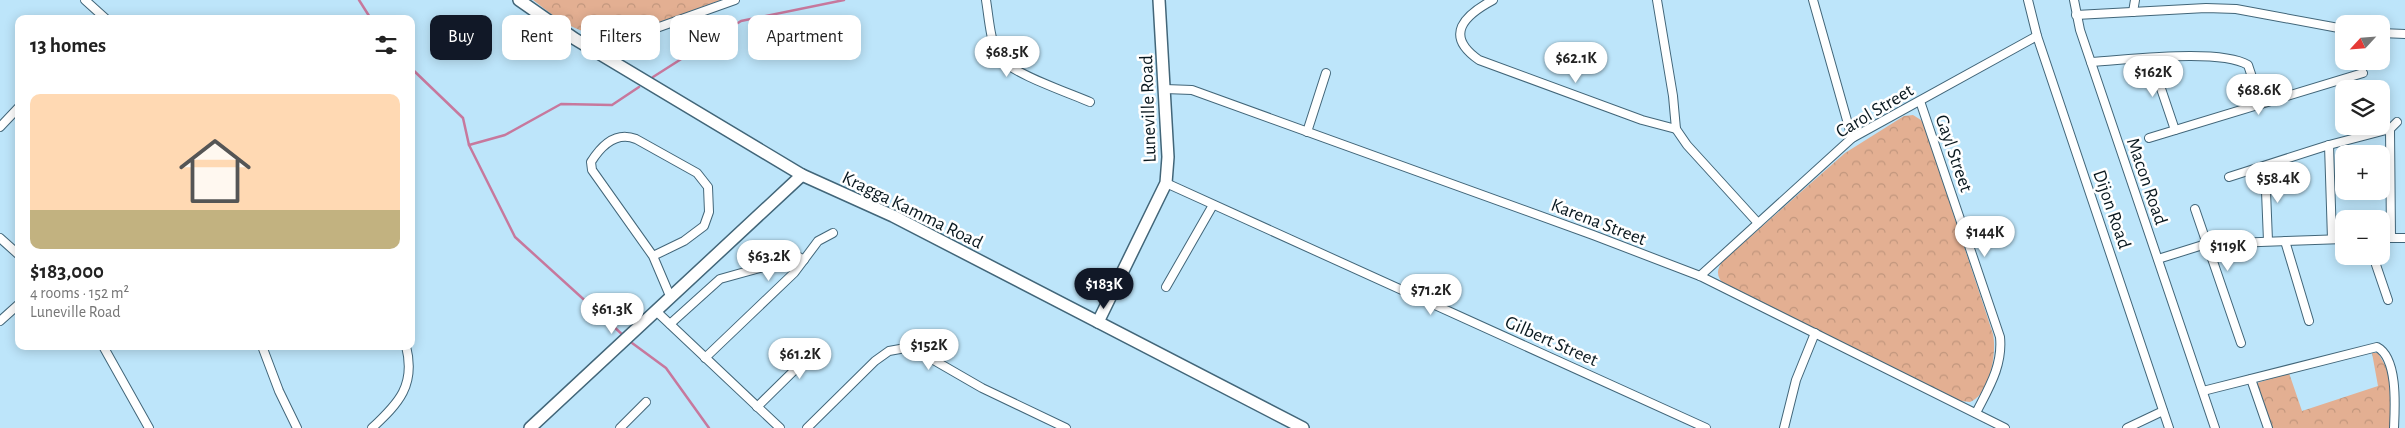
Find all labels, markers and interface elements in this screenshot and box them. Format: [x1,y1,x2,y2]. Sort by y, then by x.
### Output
chip: Buy [430,15,492,60]
chip: Rent [502,15,571,60]
chip: Filters [581,15,660,60]
chip: New [670,15,738,60]
chip: Apartment [748,15,861,60]
north arrow [2335,15,2390,70]
map controls [2335,15,2390,265]
icon: filters [372,31,400,59]
text: 13 homes [30,35,106,56]
pin: $68.5K [966,36,1048,78]
pin: $62.1K [1535,42,1617,84]
text: $68.5K [986,44,1028,60]
text: $62.1K [1555,50,1597,66]
street label: Luneville Road [1137,55,1160,163]
pin: $162K [2118,56,2188,98]
text: $162K [2134,64,2172,80]
pin: $68.6K [2218,74,2300,116]
button: layers [2335,80,2390,135]
street label: Carol Street [1833,81,1917,142]
text: $68.6K [2237,82,2281,98]
street label: Gayl Street [1932,112,1976,195]
icon: home [170,126,260,216]
street label: Macon Road [2123,135,2170,228]
button: + [2335,145,2390,200]
pin: $58.4K [2237,162,2319,204]
street label: Kragga Kamma Road [839,168,986,253]
street label: Dijon Road [2089,168,2134,251]
text: $58.4K [2256,170,2300,186]
street label: Karena Street [1548,196,1649,249]
button: − [2335,210,2390,265]
pin: $144K [1950,216,2020,258]
text: $144K [1966,224,2004,240]
pin: $119K [2193,230,2263,272]
text: $119K [2210,238,2246,254]
pin: $63.2K [728,240,810,282]
text: $63.2K [748,248,790,264]
text: $183,000 [30,261,104,282]
pin: $183K [1069,268,1139,310]
pin: $71.2K [1390,274,1472,316]
text: $183K [1085,276,1123,292]
text: $71.2K [1411,282,1451,298]
text: 4 rooms · 152 m² [30,285,129,301]
pin: $61.3K [571,292,653,335]
text: $61.3K [592,301,632,317]
text: Luneville Road [30,304,121,320]
street label: Gilbert Street [1502,313,1601,370]
pin: $152K [894,328,964,371]
text: $152K [911,337,947,353]
pin: $61.2K [759,338,841,380]
text: $61.2K [779,346,821,362]

